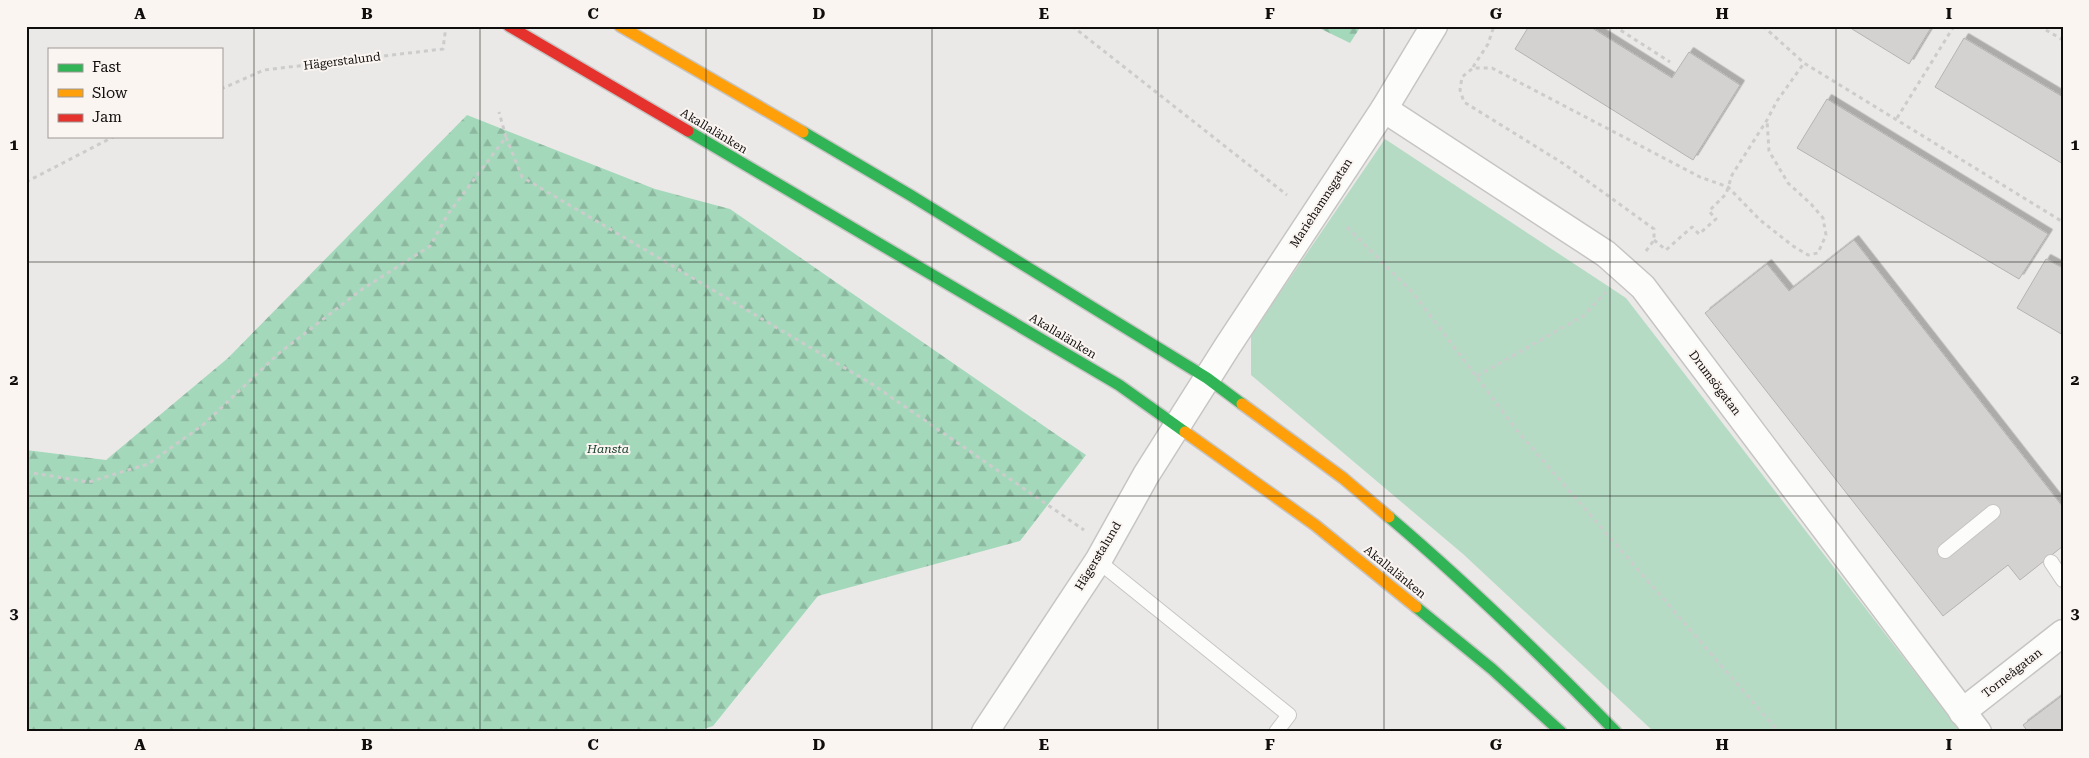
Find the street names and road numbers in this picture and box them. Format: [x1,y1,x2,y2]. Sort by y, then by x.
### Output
street label: Hägerstalund [303,49,382,73]
street label: Akallalänken [678,106,750,157]
street label: Mariehamnsgatan [1287,156,1355,250]
street label: Akallalänken [1027,311,1099,362]
street label: Drumsögatan [1686,348,1744,418]
street label: Hägerstalund [1072,519,1124,593]
street label: Akallalänken [1361,543,1429,601]
street label: Torneågatan [1979,645,2045,701]

